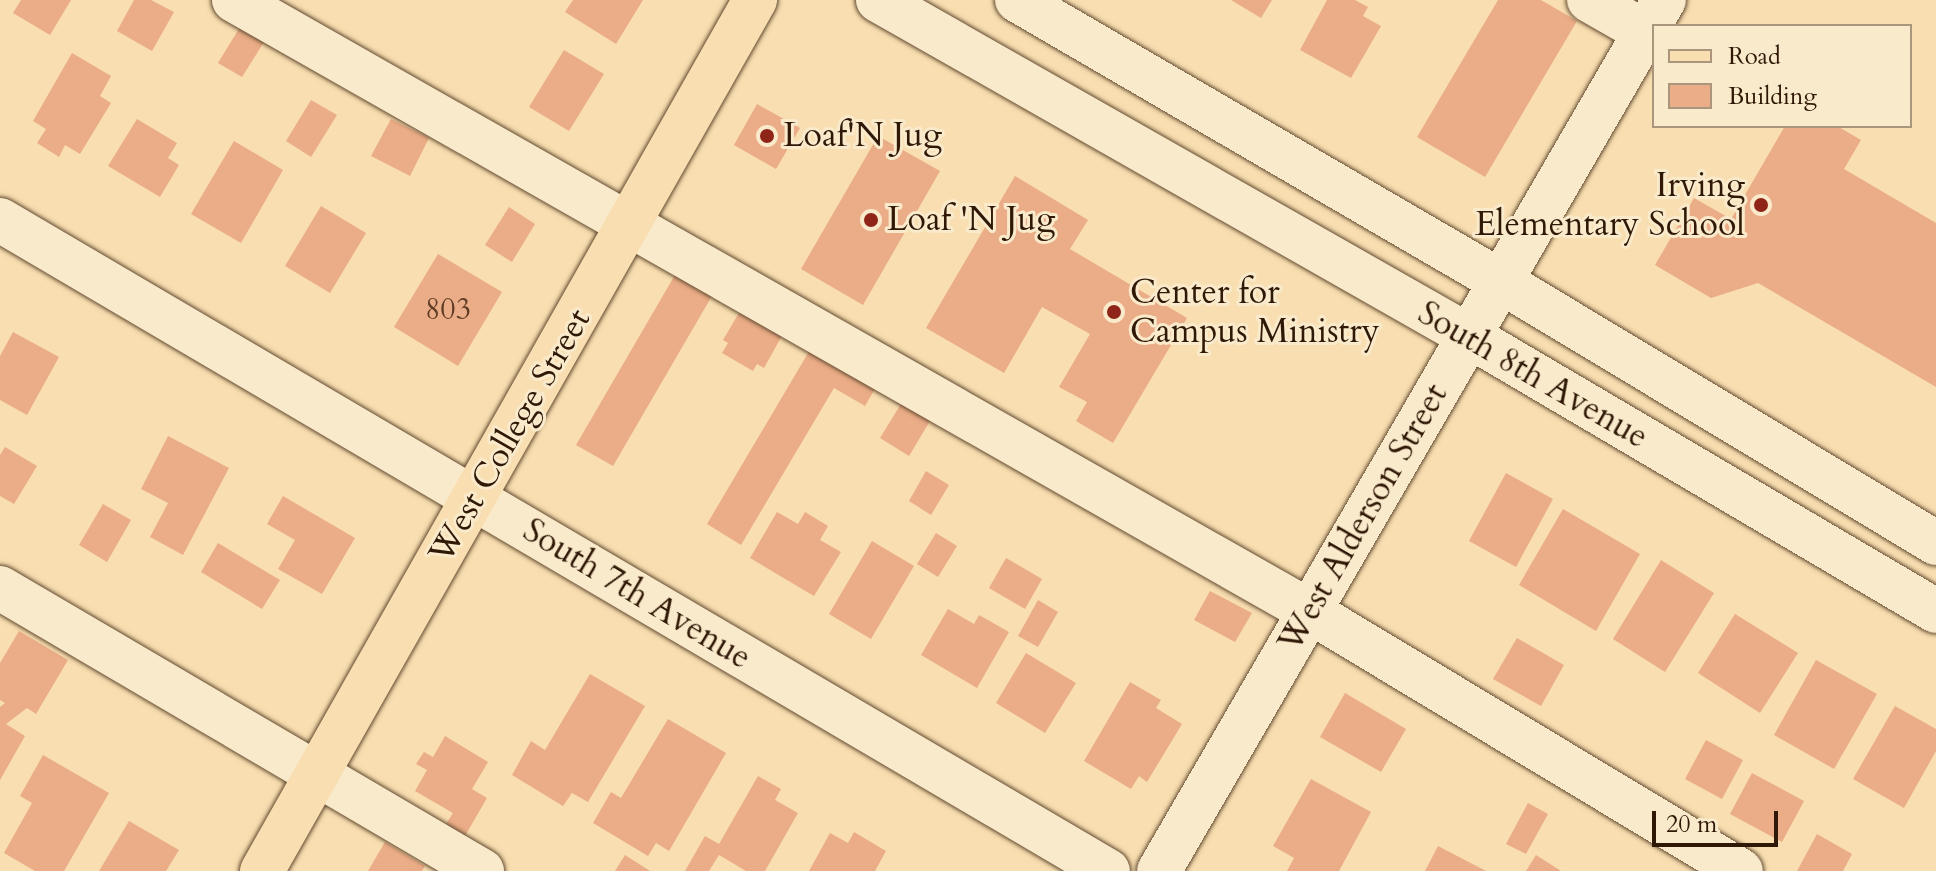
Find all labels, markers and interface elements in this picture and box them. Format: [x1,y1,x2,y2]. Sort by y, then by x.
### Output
legend [1652,24,1912,128]
text: Road [1728,40,1781,73]
text: Building [1728,80,1817,113]
place label: Loaf'N Jug [783,116,942,156]
marker: Loaf'N Jug [758,127,776,145]
place label: Irving Elementary School [1475,165,1745,244]
marker: Irving Elementary School [1752,196,1770,214]
place label: Loaf 'N Jug [887,200,1055,240]
marker: Loaf 'N Jug [862,211,880,229]
place label: Center for Campus Ministry [1130,272,1380,352]
house number: 803 [425,292,471,328]
street label: South 8th Avenue [1411,293,1655,457]
street label: West College Street [421,302,599,570]
marker: Center for Campus Ministry [1105,303,1123,321]
street label: West Alderson Street [1270,377,1456,659]
street label: South 7th Avenue [516,510,758,678]
scale bar [1656,795,1782,845]
text: 20 m [1666,808,1717,841]

